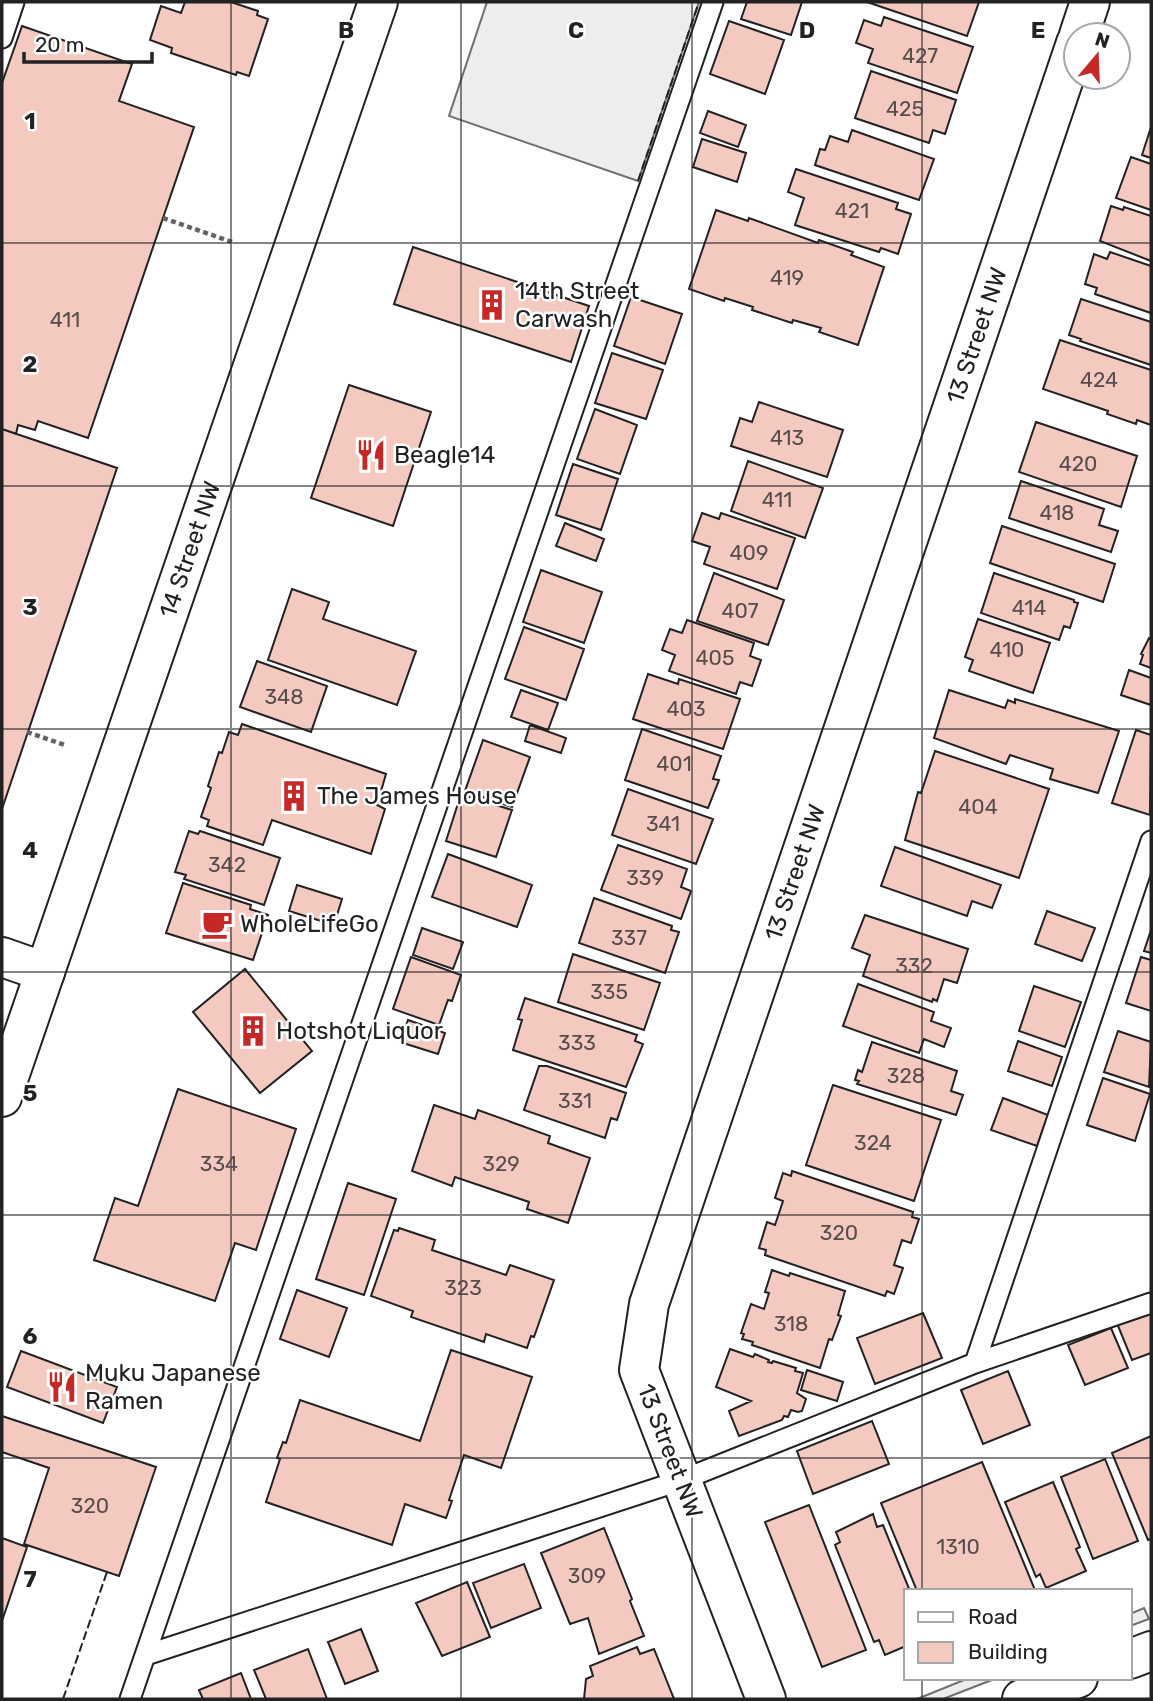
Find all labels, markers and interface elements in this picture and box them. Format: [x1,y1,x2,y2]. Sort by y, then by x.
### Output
text: B [338,16,354,44]
text: C [568,16,584,44]
text: D [799,16,815,44]
text: E [1031,16,1045,44]
scale bar [24,21,152,65]
north arrow [1062,21,1132,91]
text: N [1092,27,1113,53]
text: 20 m [35,32,84,57]
house number: 427 [902,43,938,68]
house number: 425 [886,96,924,121]
text: 1 [24,107,36,135]
house number: 421 [835,198,869,223]
street label: 13 Street NW [941,264,1013,407]
house number: 419 [770,265,804,290]
place label: 14th Street Carwash [515,277,639,333]
building icon: 14th Street Carwash [475,288,509,322]
house number: 411 [50,307,80,332]
text: 2 [23,350,37,378]
house number: 424 [1080,367,1118,392]
house number: 413 [770,425,804,450]
restaurant icon: Beagle14 [354,438,388,472]
place label: Beagle14 [394,441,496,469]
house number: 420 [1059,451,1097,476]
street label: 14 Street NW [154,478,226,621]
house number: 411 [762,487,792,512]
house number: 418 [1040,500,1074,525]
house number: 409 [730,540,768,565]
text: 3 [22,593,38,621]
house number: 414 [1012,595,1046,620]
house number: 407 [721,598,759,623]
house number: 410 [990,637,1024,662]
house number: 405 [696,645,734,670]
house number: 348 [264,684,304,709]
house number: 403 [667,696,706,721]
house number: 401 [656,751,692,776]
building icon: The James House [277,779,311,813]
place label: The James House [317,782,517,810]
house number: 404 [958,794,998,819]
street label: 13 Street NW [759,801,831,944]
house number: 341 [646,811,680,836]
text: 4 [22,836,38,864]
house number: 342 [208,852,246,877]
house number: 339 [626,865,664,890]
cafe icon: WholeLifeGo [200,907,234,941]
place label: WholeLifeGo [240,910,379,938]
house number: 337 [611,925,647,950]
house number: 332 [895,953,933,978]
house number: 335 [590,979,628,1004]
building icon: Hotshot Liquor [236,1014,270,1048]
place label: Hotshot Liquor [276,1017,443,1045]
house number: 333 [558,1030,596,1055]
house number: 328 [887,1063,925,1088]
text: 5 [23,1079,38,1107]
house number: 331 [558,1088,592,1113]
house number: 324 [854,1130,892,1155]
house number: 334 [200,1151,238,1176]
house number: 329 [482,1151,520,1176]
house number: 320 [820,1220,858,1245]
house number: 323 [444,1275,482,1300]
house number: 318 [774,1311,808,1336]
text: 6 [23,1322,38,1350]
place label: Muku Japanese Ramen [85,1359,261,1415]
restaurant icon: Muku Japanese Ramen [45,1370,79,1404]
street label: 13 Street NW [632,1380,708,1522]
house number: 320 [71,1493,109,1518]
house number: 1310 [936,1534,980,1559]
house number: 309 [568,1563,606,1588]
text: 7 [23,1565,37,1593]
legend [904,1589,1132,1680]
text: Road [968,1604,1018,1629]
text: Building [968,1639,1048,1664]

